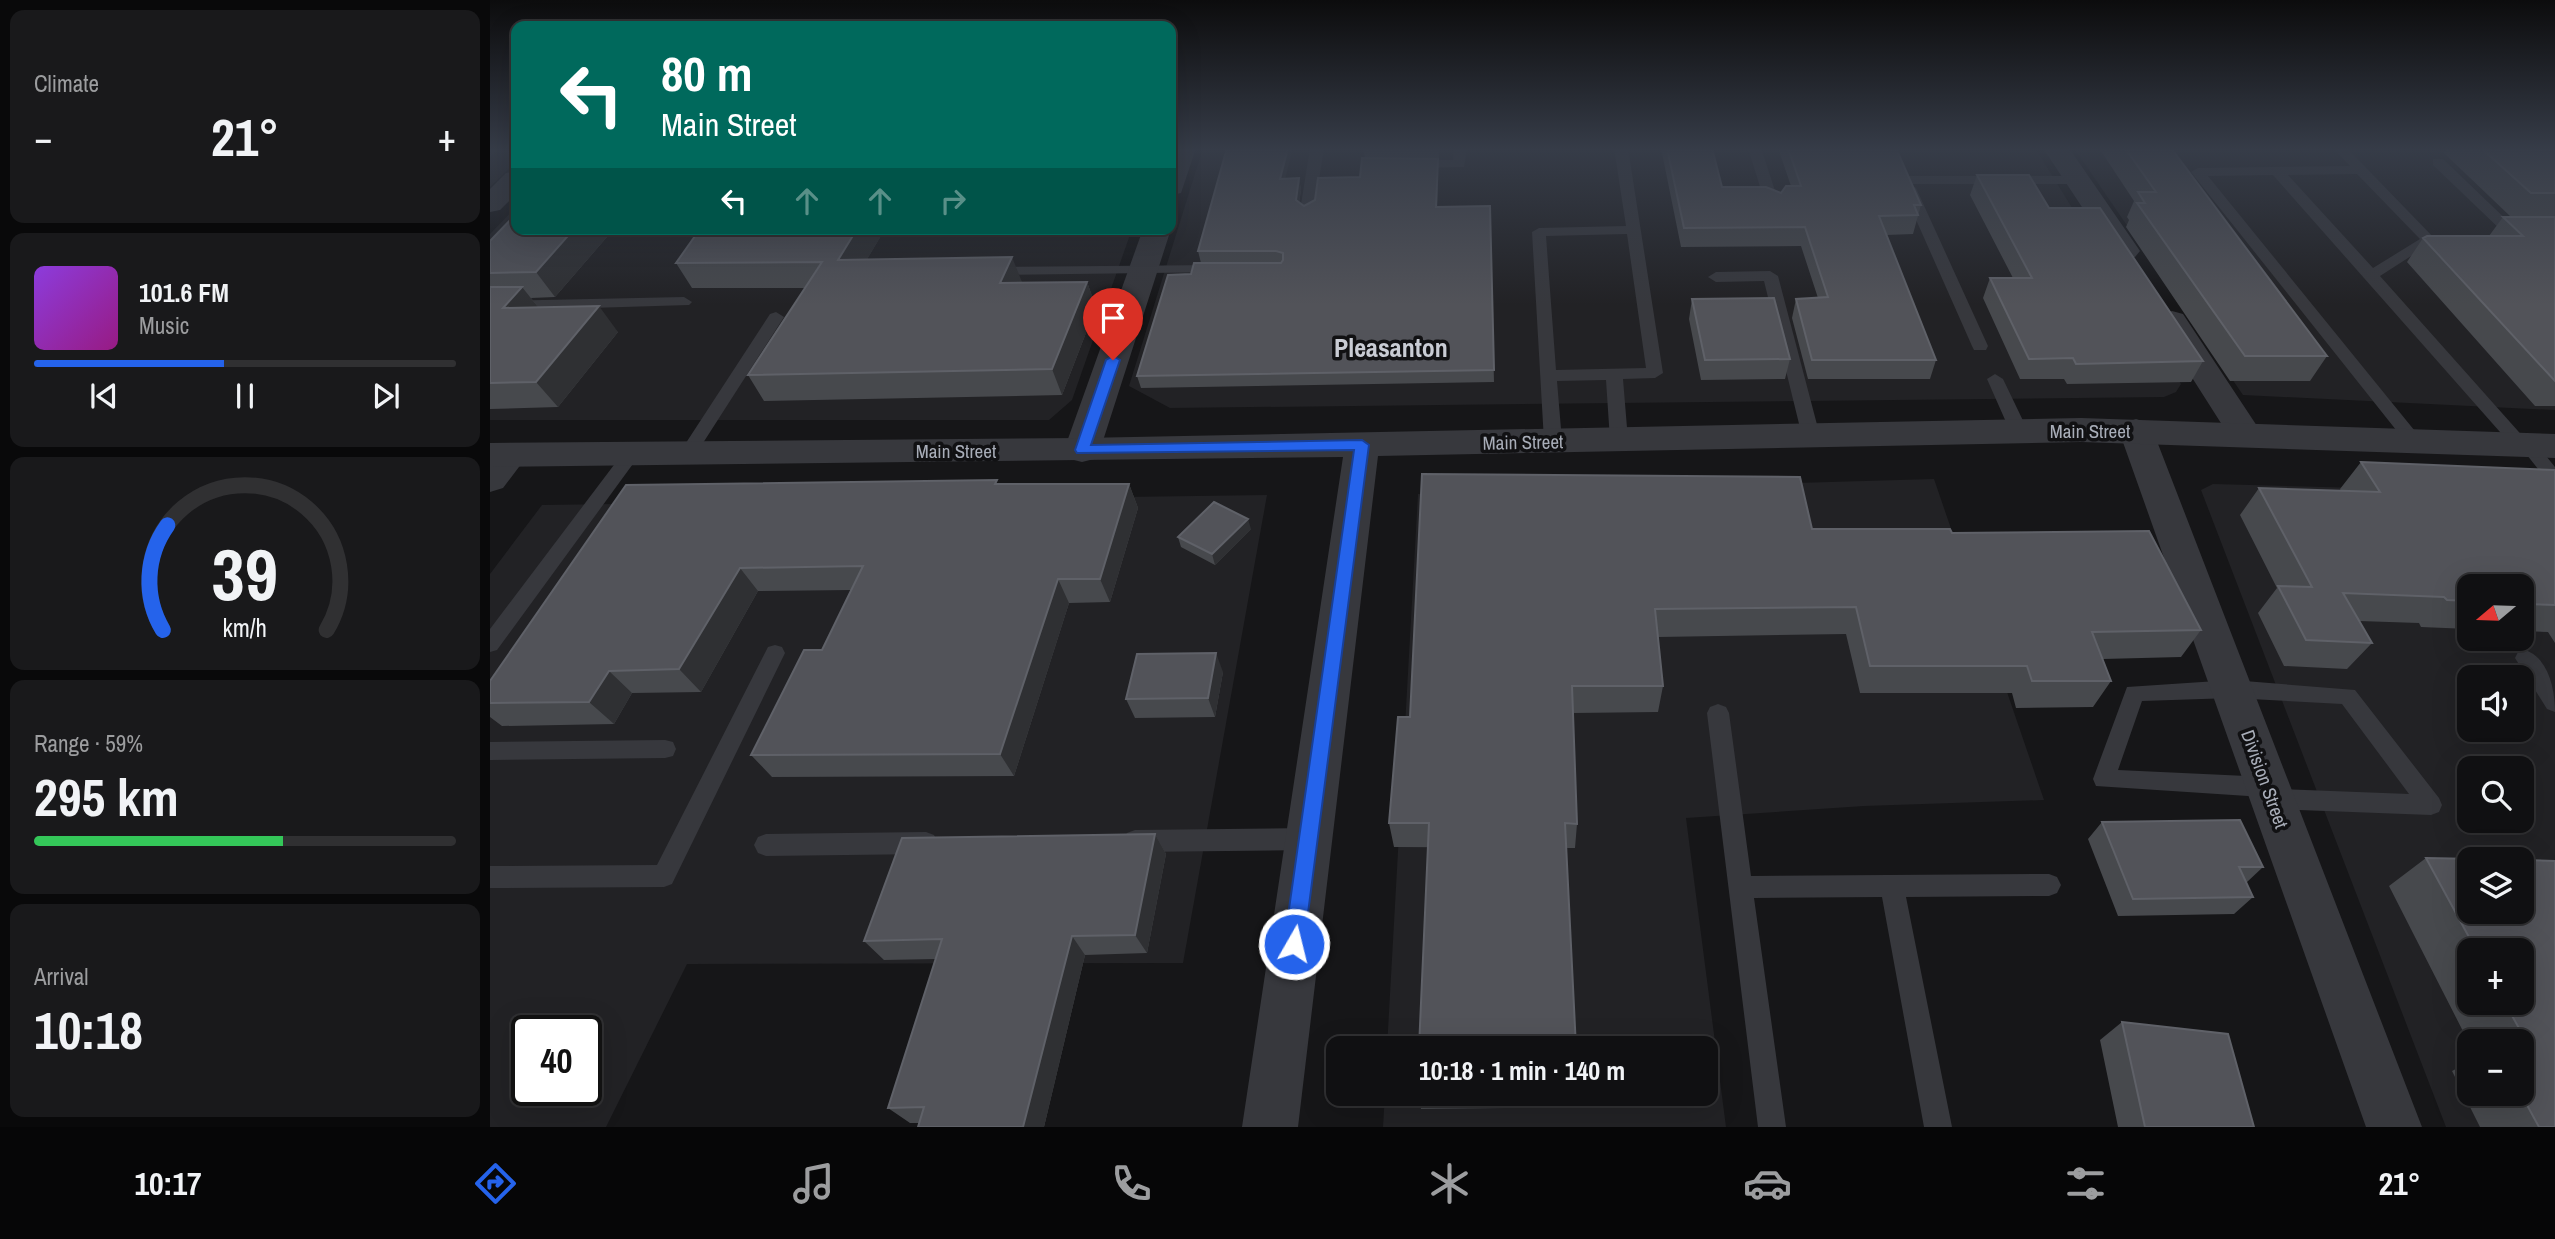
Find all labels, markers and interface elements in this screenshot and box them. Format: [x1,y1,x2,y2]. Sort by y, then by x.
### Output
text: 80 m [661,40,753,106]
icon: left [546,49,637,140]
text: Climate [34,68,99,99]
text: 21° [211,102,279,172]
text: Main Street [661,103,797,146]
text: − [34,112,52,163]
text: + [438,112,456,163]
icon: left [715,182,753,220]
icon: ahead [788,182,826,220]
icon: ahead [861,182,899,220]
icon: right [934,182,972,220]
text: 101.6 FM [139,275,229,310]
pin [1083,288,1143,360]
icon: arrive [1094,299,1132,337]
text: Music [139,310,189,341]
district label: Pleasanton [1334,330,1448,365]
icon: previous [85,377,123,415]
icon: pause [226,377,264,415]
icon: next [367,377,405,415]
street label: Main Street [2050,418,2131,444]
street label: Main Street [1483,428,1564,456]
street label: Main Street [916,438,997,464]
text: 39 [212,525,278,623]
north arrow [2457,574,2534,651]
map controls [2457,574,2534,1106]
text: km/h [223,610,267,644]
button: sound [2457,665,2534,742]
street label: Division Street [2235,726,2295,832]
text: Range · 59% [34,728,143,759]
button: search [2457,756,2534,833]
text: 295 km [34,762,179,832]
button: layers [2457,847,2534,924]
position arrow [1257,907,1331,981]
button: + [2457,938,2534,1015]
text: Arrival [34,961,89,992]
text: 10:18 [34,995,143,1065]
speed limit sign: 40 [511,1015,602,1106]
button: − [2457,1029,2534,1106]
text: 10:18 · 1 min · 140 m [1419,1053,1625,1088]
icon: directions [471,1159,520,1208]
icon: music [789,1159,838,1208]
icon: phone [1107,1159,1156,1208]
icon: climate [1425,1159,1474,1208]
icon: car [1743,1159,1792,1208]
icon: filters [2061,1159,2110,1208]
text: 10:17 [134,1162,202,1205]
text: 21° [2378,1162,2420,1205]

